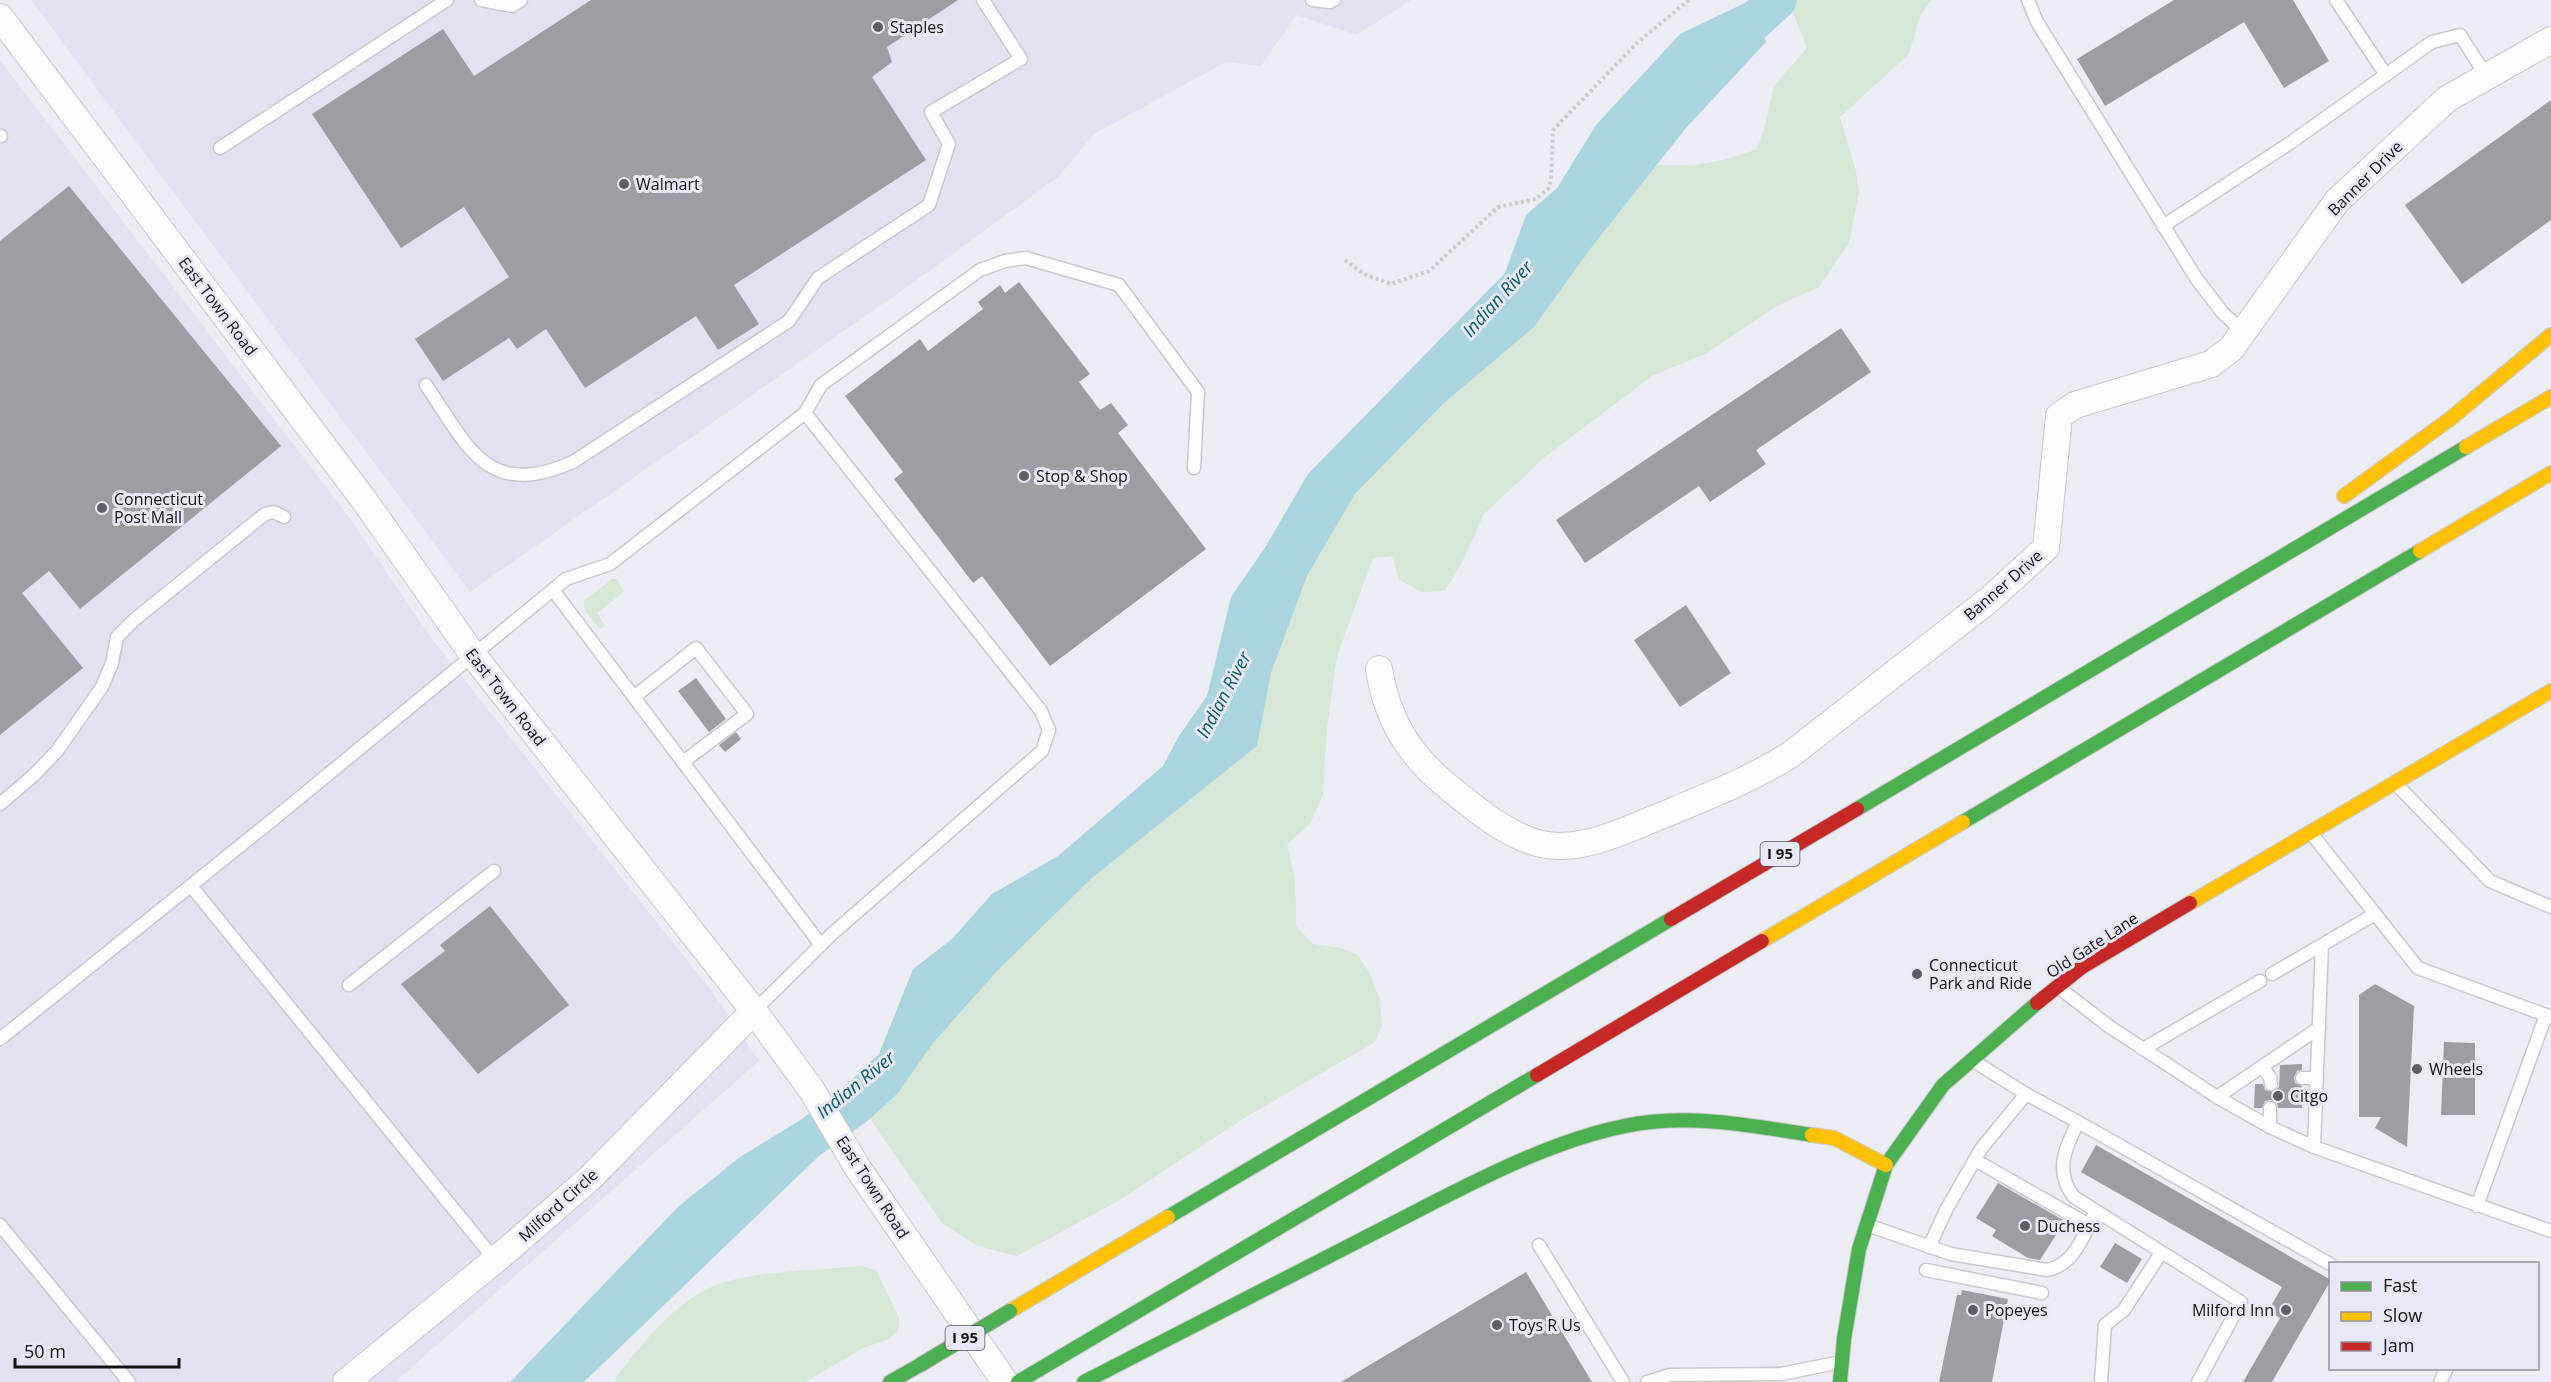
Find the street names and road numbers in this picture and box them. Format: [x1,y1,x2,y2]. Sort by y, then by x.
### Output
street label: Banner Drive [2323,136,2407,220]
street label: East Town Road [174,252,262,360]
street label: Banner Drive [1959,545,2047,625]
street label: East Town Road [461,644,551,750]
road number: I 95 [1760,842,1800,866]
street label: Old Gate Lane [2042,907,2142,983]
street label: East Town Road [832,1131,914,1243]
street label: Milford Circle [514,1164,602,1246]
road number: I 95 [946,1326,984,1350]

